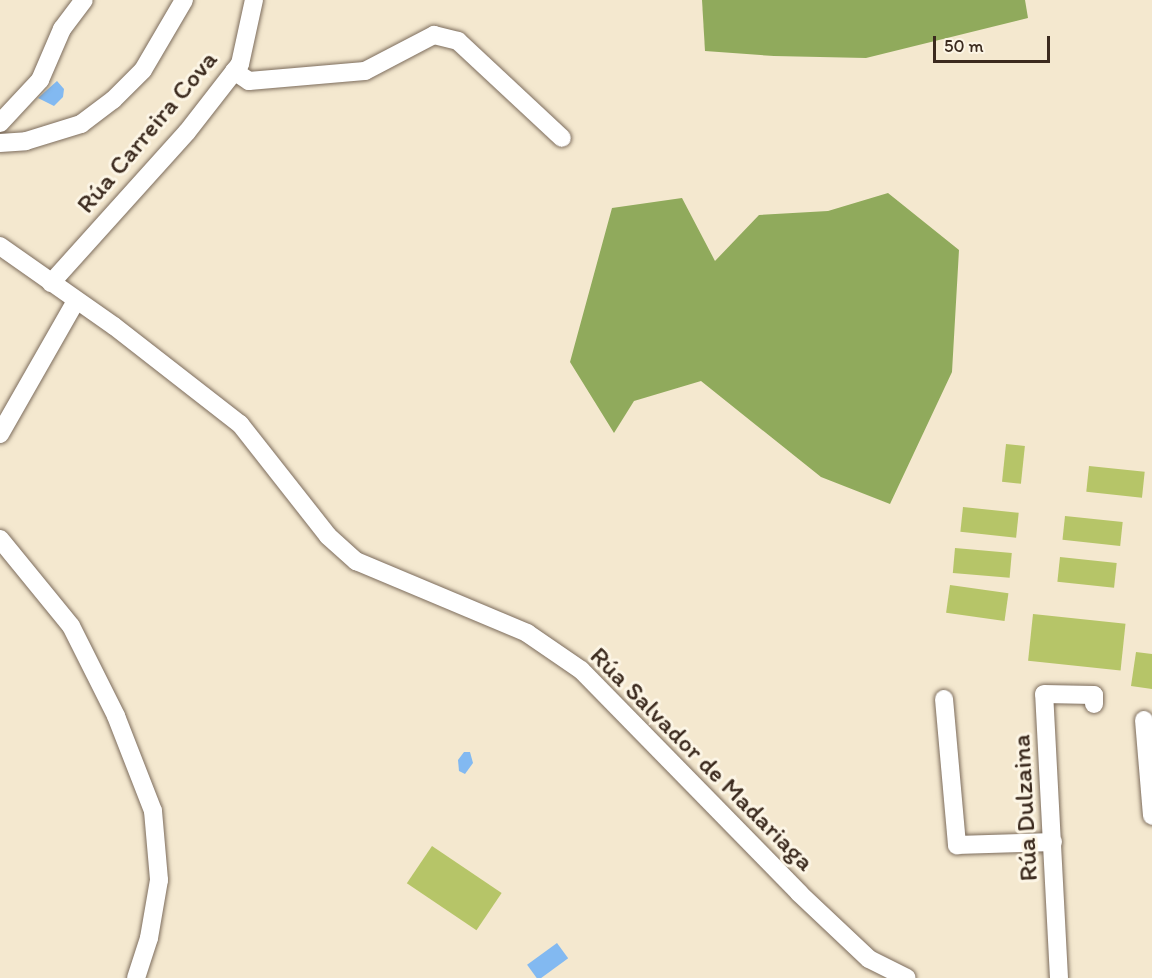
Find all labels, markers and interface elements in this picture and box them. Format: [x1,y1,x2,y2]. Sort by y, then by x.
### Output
scale bar [936,24,1053,62]
text: 50 m [944,35,984,57]
street label: Rúa Carreira Cova [70,44,224,220]
street label: Rúa Salvador de Madariaga [584,641,820,877]
street label: Rúa Dulzaina [1006,733,1044,883]

